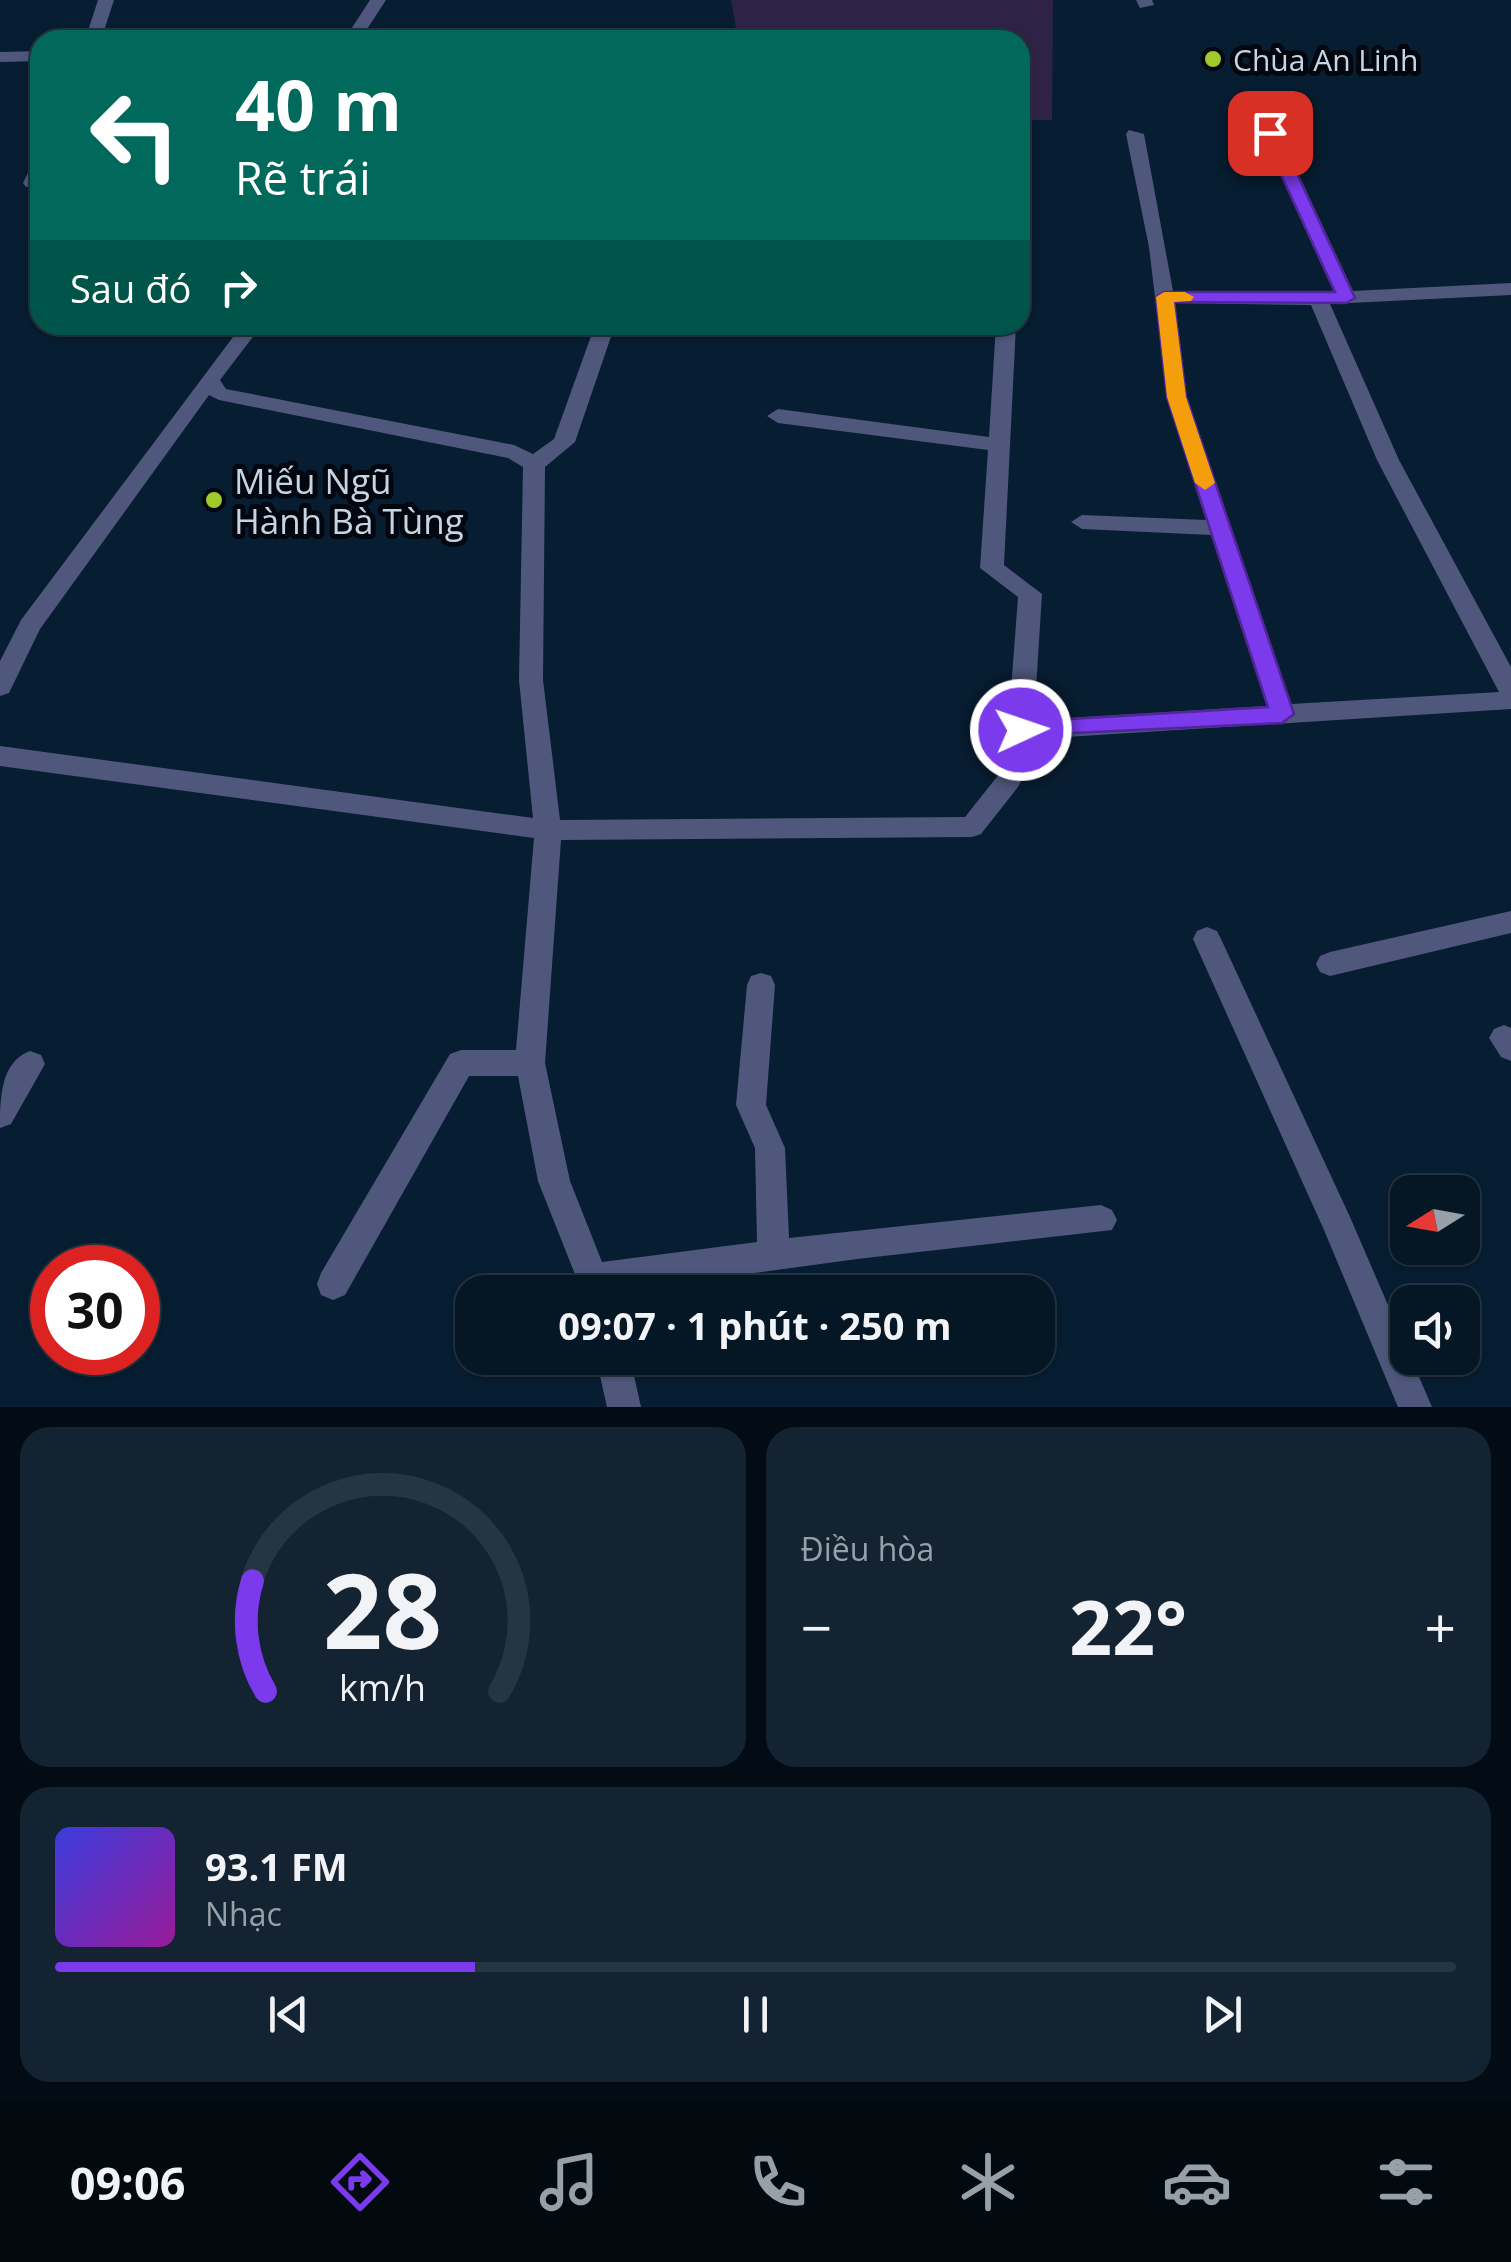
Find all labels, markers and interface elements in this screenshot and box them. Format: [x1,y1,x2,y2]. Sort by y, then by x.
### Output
place label: Chùa An Linh [1233,39,1418,80]
marker: Chùa An Linh [1202,48,1224,70]
text: 40 m [235,56,402,152]
icon: left [70,70,200,200]
pin [1228,91,1313,176]
icon: arrive [1243,106,1298,161]
text: Rẽ trái [235,147,371,208]
icon: right [211,260,266,315]
text: Sau đó [70,262,191,314]
place label: Miếu Ngũ Hành Bà Tùng [234,457,464,544]
marker: Miếu Ngũ Hành Bà Tùng [203,489,225,511]
position arrow [969,678,1073,782]
north arrow [1390,1175,1480,1265]
map controls [1390,1175,1480,1375]
speed limit sign: 30 [30,1245,160,1375]
button: sound [1390,1285,1480,1375]
text: 09:07 · 1 phút · 250 m [558,1299,952,1351]
text: Điều hòa [801,1527,934,1570]
text: 28 [323,1538,442,1679]
text: 22° [1069,1575,1187,1677]
text: − [801,1589,832,1664]
text: + [1425,1589,1456,1664]
text: km/h [339,1663,426,1711]
text: 93.1 FM [205,1840,348,1892]
text: Nhạc [205,1892,282,1935]
icon: previous [261,1987,316,2042]
icon: pause [728,1987,783,2042]
icon: next [1195,1987,1250,2042]
icon: directions [325,2147,395,2217]
icon: music [534,2147,604,2217]
icon: phone [743,2147,813,2217]
icon: climate [953,2147,1023,2217]
icon: car [1162,2147,1232,2217]
icon: filters [1371,2147,1441,2217]
text: 09:06 [70,2152,185,2213]

